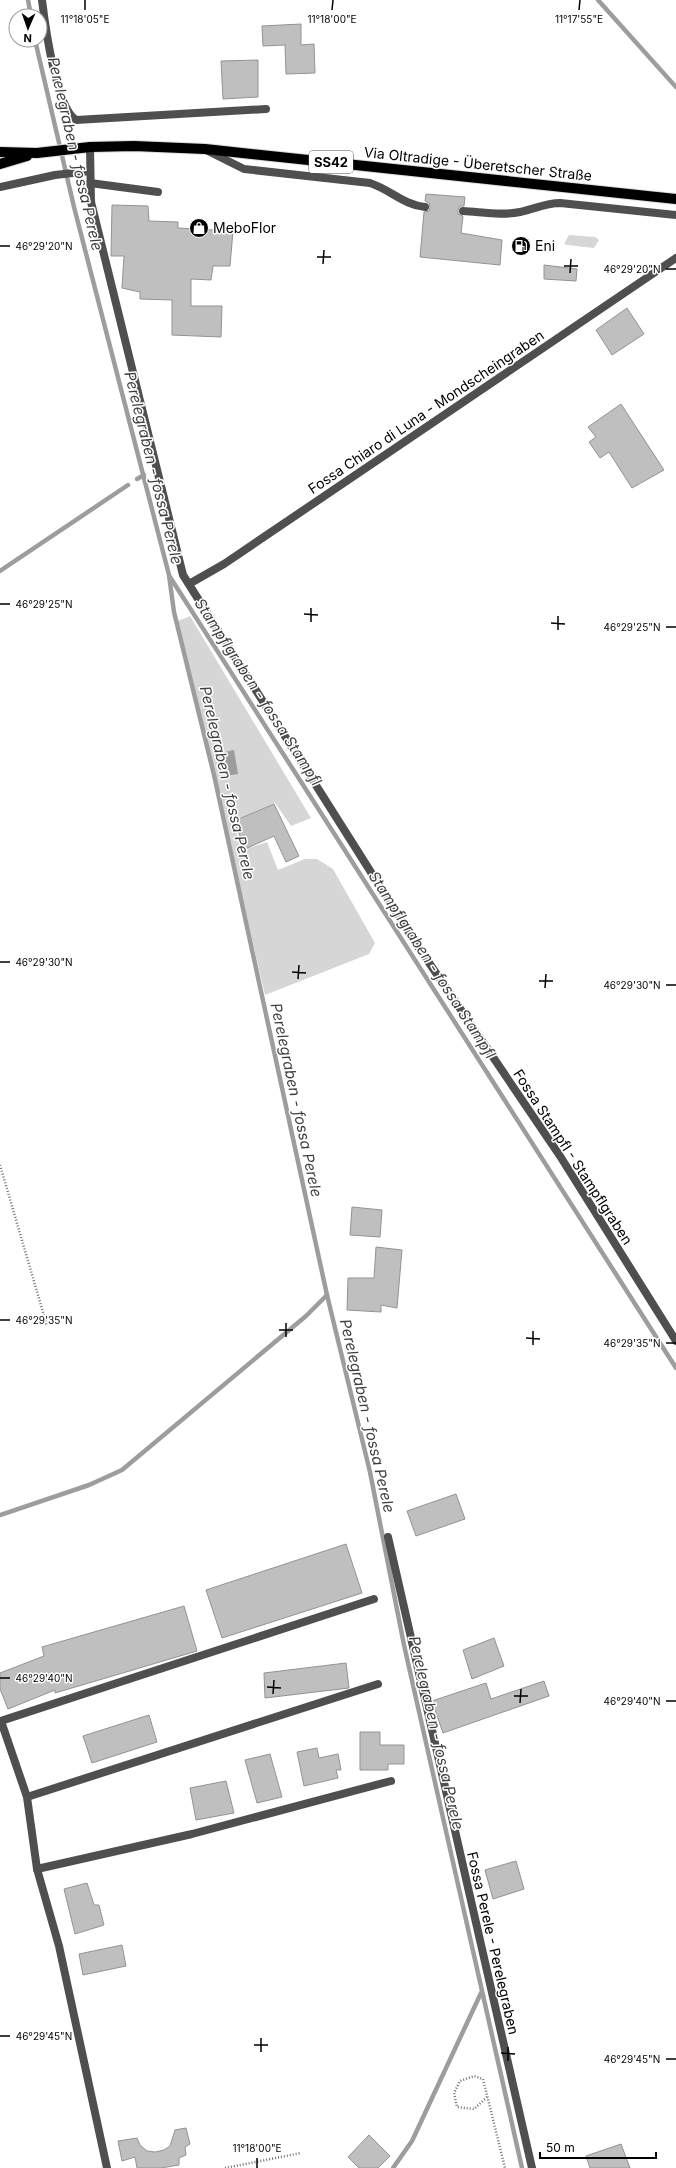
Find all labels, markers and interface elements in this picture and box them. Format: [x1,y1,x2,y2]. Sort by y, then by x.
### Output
north arrow [8,8,48,48]
text: 11°18'05"E [61,13,110,25]
text: 11°18'00"E [307,13,357,25]
text: 11°17'55"E [555,13,603,25]
text: N [23,31,32,45]
water label: Perelegraben - fossa Perele [44,55,107,253]
street label: Via Oltradige - Überetscher Straße [363,143,593,184]
road number: SS42 [309,151,353,173]
shop icon: MeboFlor [188,217,210,239]
place label: MeboFlor [213,219,276,236]
fuel station icon: Eni [510,235,532,257]
place label: Eni [535,237,555,254]
text: 46°29'20"N [15,240,73,252]
text: 46°29'20"N [603,263,661,275]
street label: Fossa Chiaro di Luna - Mondscheingraben [305,326,547,497]
water label: Perelegraben - fossa Perele [120,369,187,566]
water label: Stampflgraben - fossa Stampfl [191,594,326,789]
text: 46°29'25"N [16,598,72,610]
text: 46°29'25"N [604,621,660,633]
water label: Perelegraben - fossa Perele [196,684,259,882]
water label: Stampflgraben - fossa Stampfl [365,867,500,1062]
text: 46°29'30"N [15,956,73,968]
text: 46°29'30"N [603,979,661,991]
water label: Perelegraben - fossa Perele [267,1001,326,1199]
street label: Fossa Stampfl - Stampflgraben [510,1066,637,1248]
text: 46°29'35"N [16,1314,72,1326]
water label: Perelegraben - fossa Perele [336,1317,399,1515]
text: 46°29'35"N [604,1337,660,1349]
water label: Perelegraben - fossa Perele [405,1634,468,1832]
text: 46°29'40"N [16,1672,72,1684]
text: 46°29'40"N [604,1695,660,1707]
street label: Fossa Perele - Perelegraben [464,1850,523,2036]
text: 46°29'45"N [16,2030,72,2042]
text: 46°29'45"N [604,2053,660,2065]
scale bar [540,2134,656,2160]
text: 50 m [546,2140,575,2155]
text: 11°18'00"E [232,2142,282,2154]

